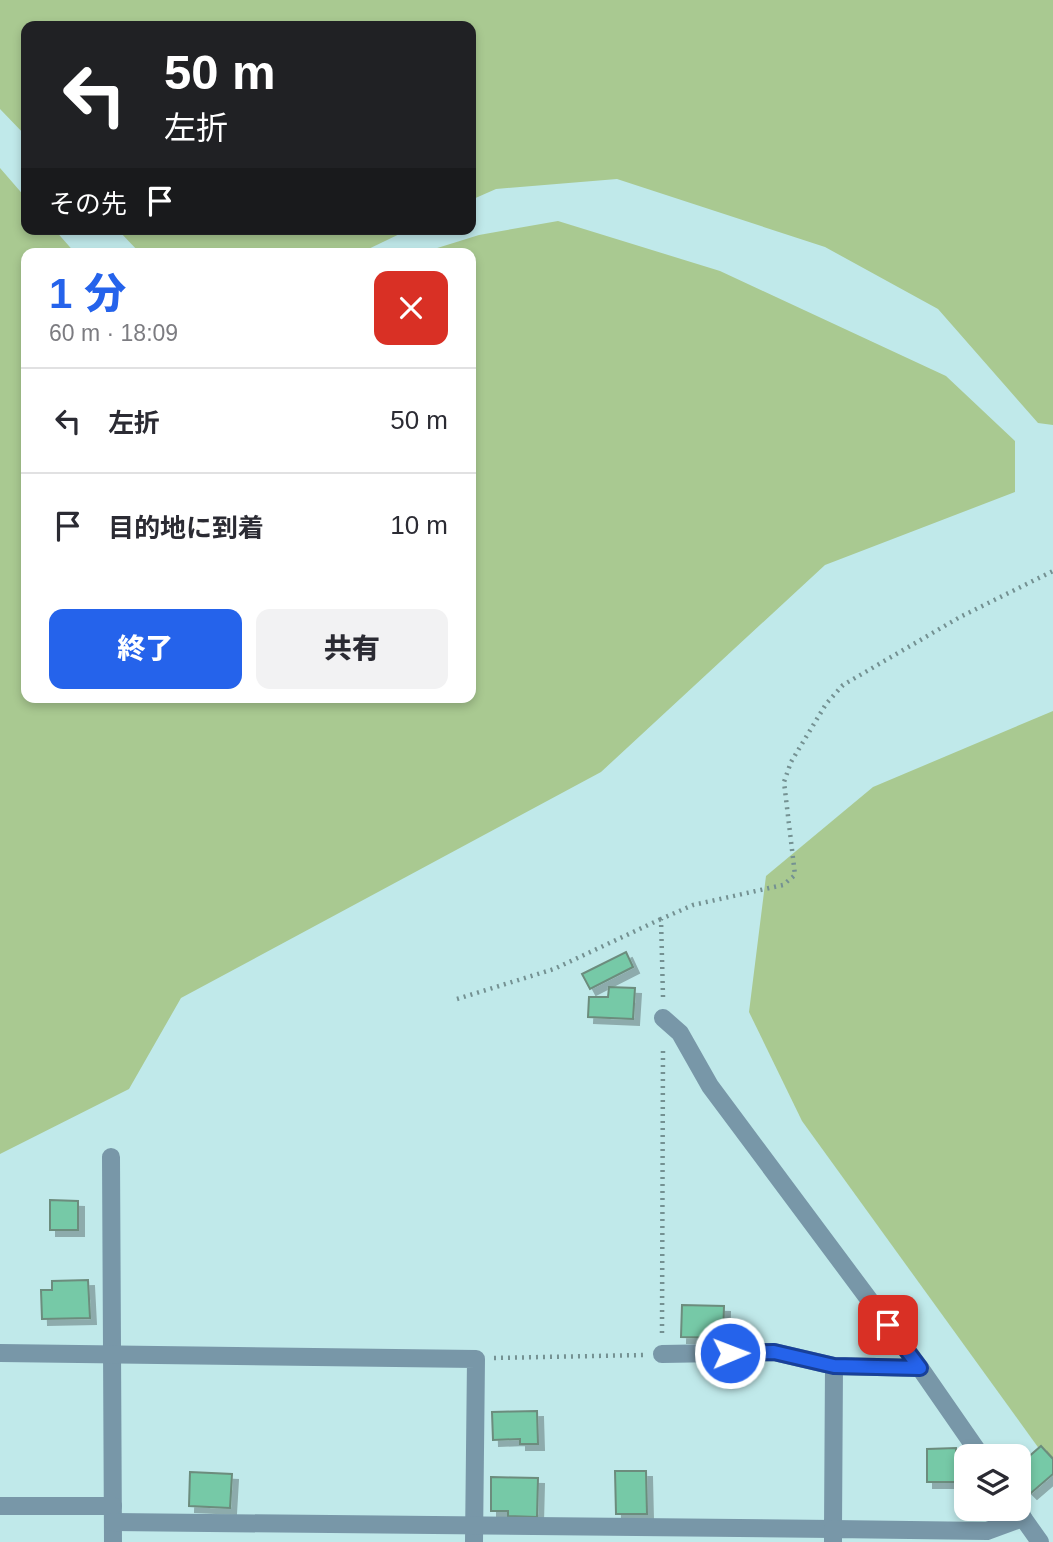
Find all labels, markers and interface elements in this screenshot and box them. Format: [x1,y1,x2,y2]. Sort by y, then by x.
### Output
text: 50 m [164,45,276,99]
icon: left [49,49,140,140]
text: 左折 [164,110,228,146]
icon: arrive [141,182,179,220]
text: その先 [49,189,127,219]
text: 1 分 [49,270,126,317]
button: close [374,271,448,345]
text: 60 m · 18:09 [49,320,178,346]
icon: left [49,402,87,440]
text: 50 m [390,405,448,435]
text: 左折 [108,408,160,438]
icon: arrive [49,507,87,545]
text: 10 m [390,510,448,540]
text: 目的地に到着 [108,513,264,543]
button: 終了 [49,609,242,689]
button: 共有 [256,609,448,689]
pin [858,1295,918,1355]
icon: arrive [869,1306,907,1344]
position arrow [693,1316,767,1390]
map controls [954,1444,1031,1521]
button: layers [954,1444,1031,1521]

